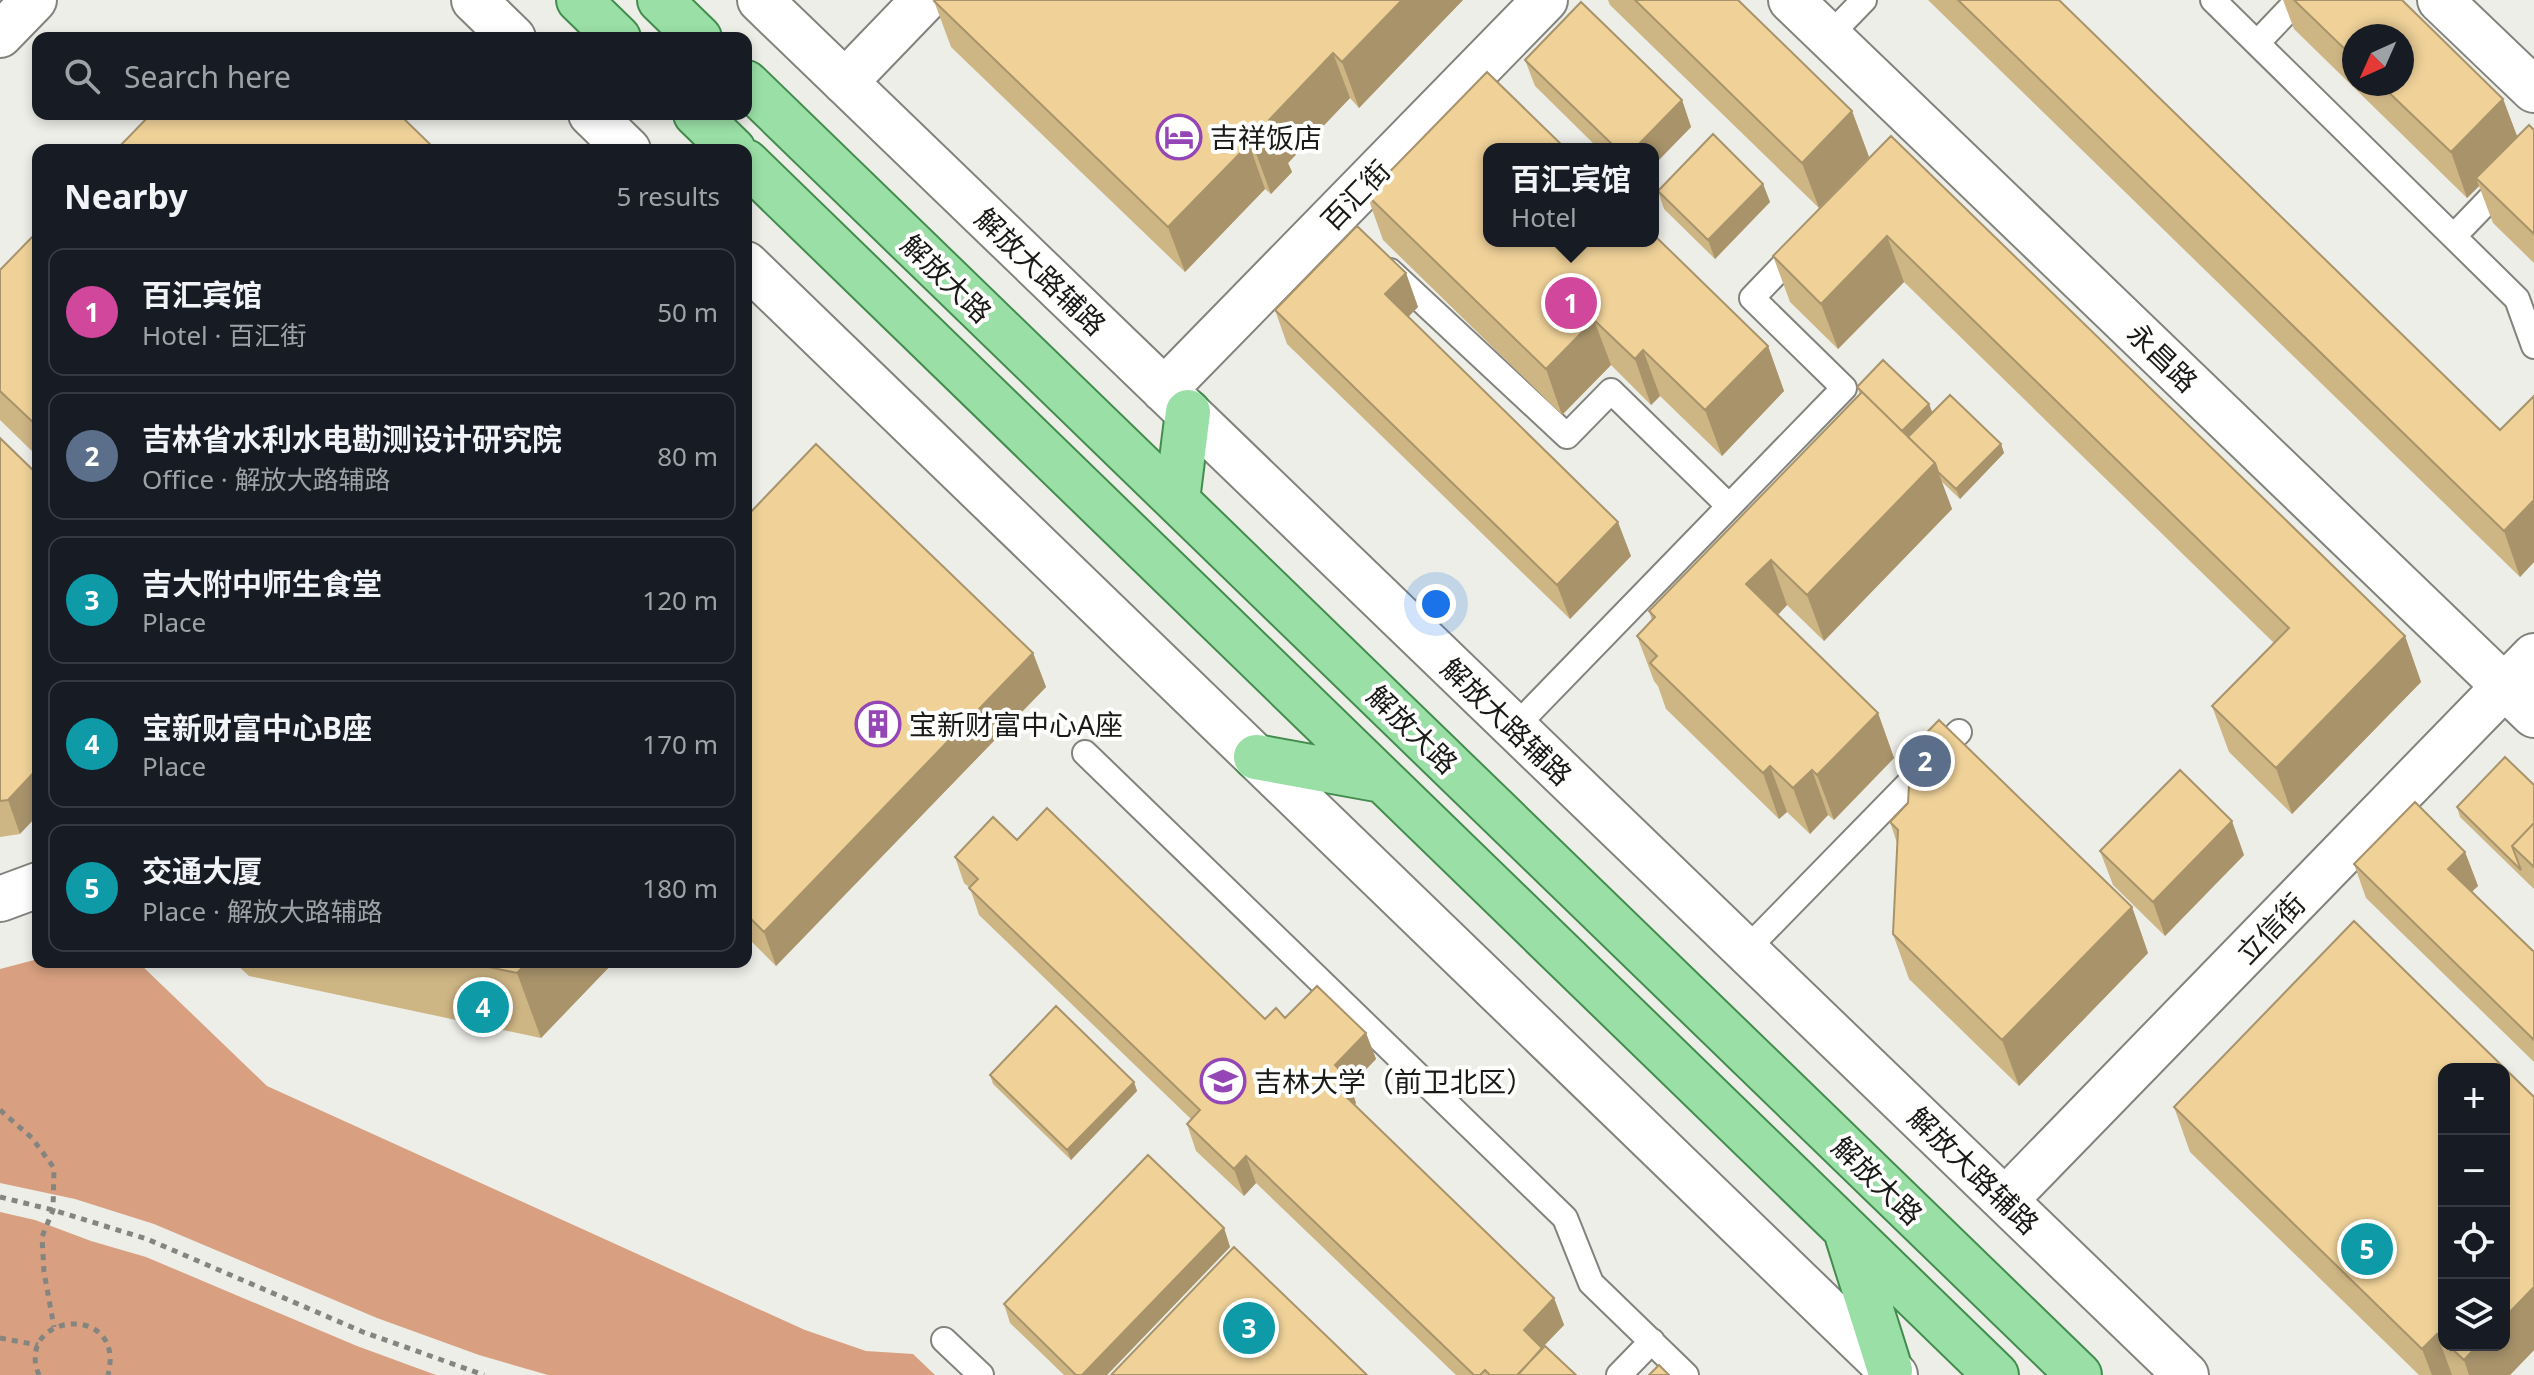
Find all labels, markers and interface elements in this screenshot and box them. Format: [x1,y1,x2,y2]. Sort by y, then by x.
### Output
north arrow [2342,24,2414,96]
search box [32,32,752,120]
icon: search [60,54,104,98]
text: Search here [124,56,291,97]
hotel icon: 吉祥饭店 [1155,113,1203,161]
place label: 吉祥饭店 [1210,118,1322,156]
popup [1483,143,1659,247]
street label: 百汇街 [1312,152,1398,238]
text: 百汇宾馆 [1511,158,1631,199]
text: Nearby [64,173,188,219]
text: 5 results [616,178,720,214]
street label: 解放大路辅路 [967,199,1115,343]
text: Hotel [1511,199,1577,235]
street label: 解放大路 [894,225,1000,331]
pin: 1 [1545,273,1597,333]
text: 百汇宾馆 [142,274,262,315]
text: 1 [85,294,99,330]
text: 50 m [657,294,718,330]
street label: 永昌路 [2120,314,2206,400]
text: Hotel · 百汇街 [142,317,306,353]
text: 吉林省水利水电勘测设计研究院 [142,418,562,459]
text: 2 [85,438,99,474]
text: 80 m [657,438,718,474]
text: Office · 解放大路辅路 [142,461,391,497]
text: 吉大附中师生食堂 [142,563,382,604]
text: 3 [85,582,99,618]
text: 120 m [642,582,718,618]
your location [1416,584,1456,624]
text: Place [142,604,206,640]
street label: 解放大路辅路 [1433,649,1581,793]
street label: 解放大路 [1360,676,1466,782]
building icon: 宝新财富中心A座 [854,700,902,748]
place label: 宝新财富中心A座 [909,705,1123,743]
text: 宝新财富中心B座 [142,707,372,748]
text: 4 [85,726,99,762]
text: 170 m [642,726,718,762]
pin: 2 [1899,731,1951,791]
text: Place [142,748,206,784]
text: 交通大厦 [142,850,262,891]
text: 5 [85,870,99,906]
text: 180 m [642,870,718,906]
street label: 立信街 [2227,885,2313,971]
text: Place · 解放大路辅路 [142,893,383,929]
pin: 4 [457,977,509,1037]
school or university icon: 吉林大学（前卫北区） [1199,1057,1247,1105]
place label: 吉林大学（前卫北区） [1254,1062,1534,1100]
map controls [2438,1063,2510,1351]
button: + [2438,1063,2510,1135]
street label: 解放大路辅路 [1900,1098,2048,1242]
street label: 解放大路 [1825,1127,1931,1233]
button: − [2438,1135,2510,1207]
button: locate [2438,1207,2510,1279]
pin: 5 [2341,1219,2393,1279]
button: layers [2438,1279,2510,1351]
pin: 3 [1223,1298,1275,1358]

